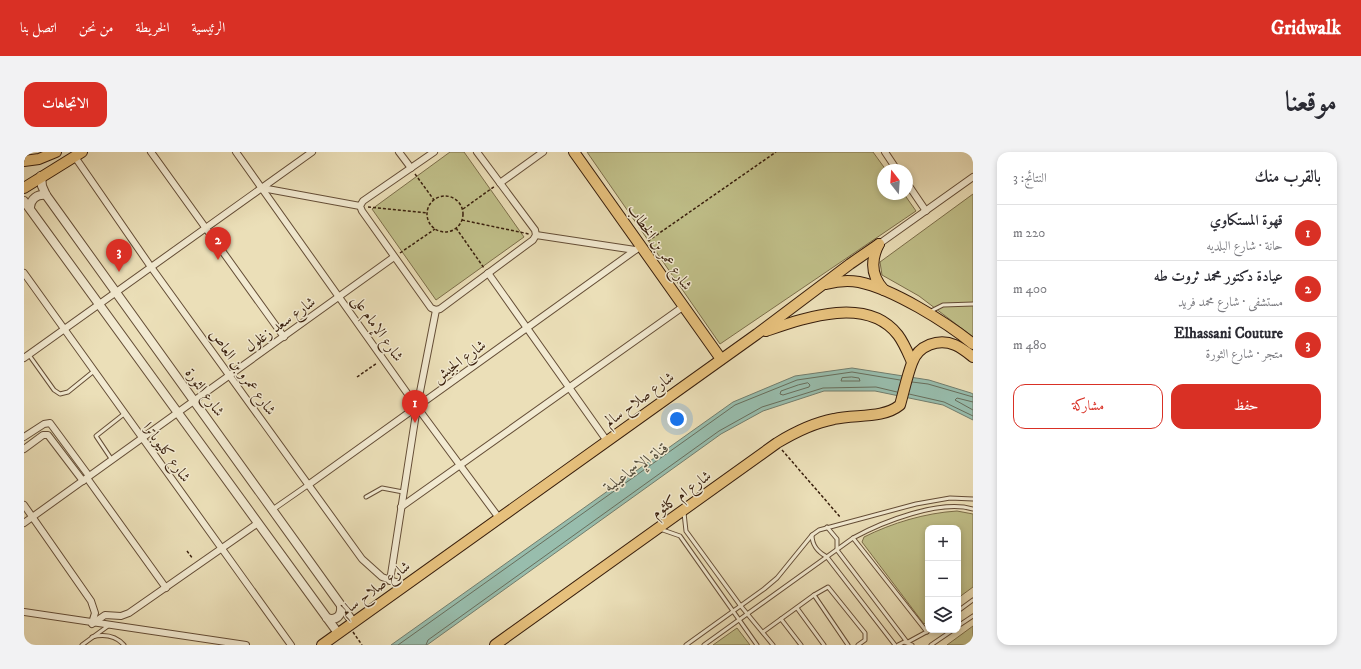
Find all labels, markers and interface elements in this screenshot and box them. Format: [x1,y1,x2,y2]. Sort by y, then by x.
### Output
text: Gridwalk [1271,17,1341,40]
text: اتصل بنا [20,19,57,37]
text: من نحن [79,19,114,37]
text: الخريطة [136,19,170,37]
text: الرئيسية [192,19,225,37]
button: الاتجاهات [24,82,107,127]
text: موقعنا [1285,85,1337,120]
north arrow [877,164,913,200]
text: بالقرب منك [1255,166,1321,188]
text: النتائج: 3 [1013,170,1047,186]
street label: شارع عمر بن الخطاب [620,200,696,296]
text: قهوة المستكاوي [1210,211,1283,230]
text: 220 m [1013,225,1045,241]
text: 1 [1306,225,1310,241]
pin: 2 [205,227,231,260]
text: حانة · شارع البلديه [1206,238,1283,254]
pin: 3 [106,239,132,272]
text: عيادة دكتور محمد ثروت طه [1154,267,1283,286]
text: 400 m [1013,281,1047,297]
text: 2 [1305,281,1311,297]
street label: شارع الإمام على [345,291,408,367]
street label: شارع سعد زغلول [241,292,321,359]
text: مستشفى · شارع محمد فريد [1178,294,1283,310]
text: Elhassani Couture [1174,324,1283,343]
street label: شارع عمرو بن العاص [203,326,280,421]
street label: شارع الجيش [429,336,492,390]
text: 480 m [1013,337,1047,353]
text: 3 [1306,337,1310,353]
text: متجر · شارع الثورة [1206,346,1283,362]
street label: شارع الثورة [178,364,229,422]
street label: شارع صلاح سالم [601,368,680,434]
button: مشاركة [1013,384,1163,429]
button: حفظ [1171,384,1321,429]
pin: 1 [402,390,428,423]
your location [667,409,687,429]
street label: شارع كليوباترا [136,419,195,488]
water label: قناة الإسماعيلية [599,437,674,498]
street label: شارع ام كلثوم [647,466,717,525]
map controls [925,525,961,633]
button: + [925,525,961,561]
street label: شارع صلاح سالم [337,557,416,623]
button: − [925,561,961,597]
button: layers [925,597,961,633]

